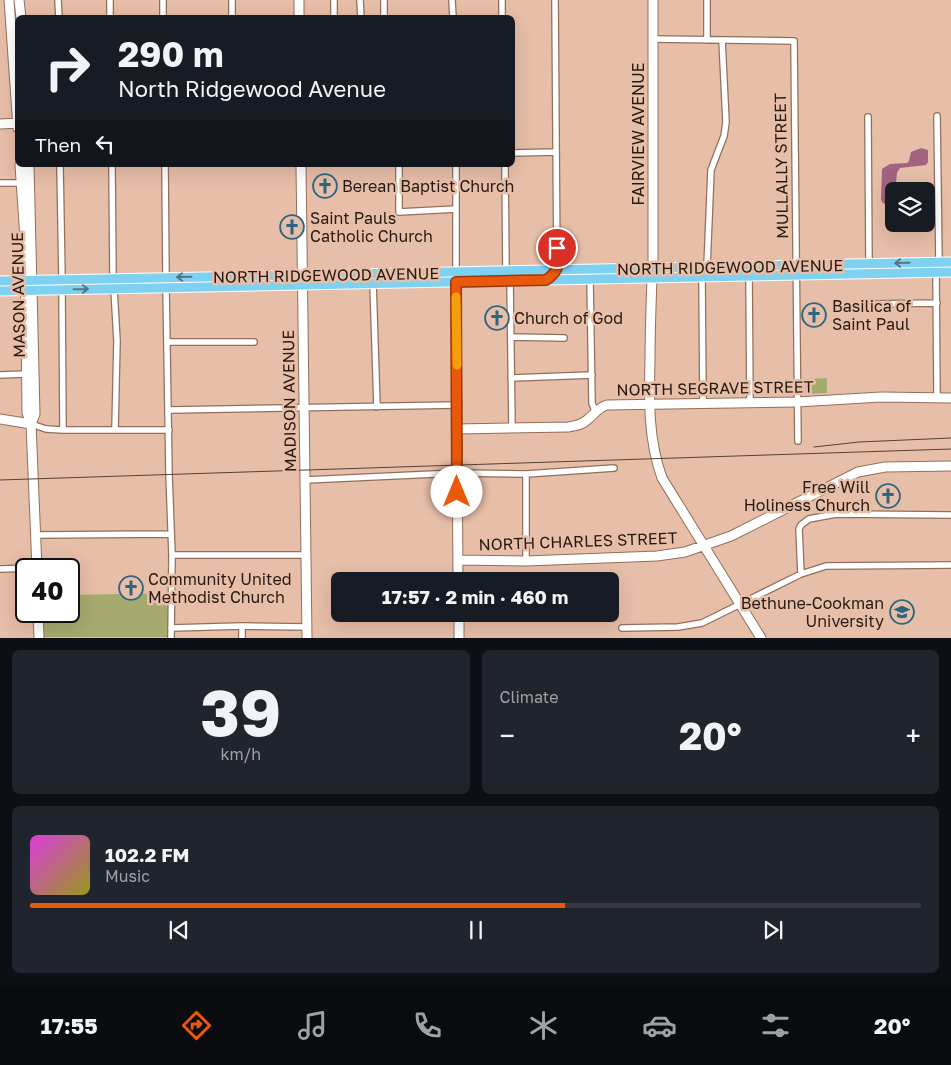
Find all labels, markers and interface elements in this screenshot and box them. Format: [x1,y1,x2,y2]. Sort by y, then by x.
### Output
text: 290 m [118,33,224,75]
icon: right [35,35,100,100]
street label: FAIRVIEW AVENUE [628,62,648,206]
text: North Ridgewood Avenue [118,75,386,102]
street label: MULLALLY STREET [770,93,792,239]
icon: left [91,130,119,158]
text: Then [35,133,81,156]
church icon: Berean Baptist Church [312,173,338,199]
place label: Berean Baptist Church [342,176,514,196]
map controls [885,182,935,232]
button: layers [885,182,935,232]
place label: Saint Pauls Catholic Church [310,208,433,246]
church icon: Saint Pauls Catholic Church [279,214,305,240]
pin [536,227,578,269]
street label: MASON AVENUE [7,232,29,358]
icon: arrive [543,234,571,262]
street label: NORTH RIDGEWOOD AVENUE [617,255,843,279]
one-way arrow [895,259,911,268]
street label: NORTH RIDGEWOOD AVENUE [213,263,439,287]
one-way arrow [176,273,192,282]
one-way arrow [72,284,88,294]
place label: Basilica of Saint Paul [832,296,911,334]
church icon: Basilica of Saint Paul [801,302,827,328]
church icon: Church of God [484,305,510,331]
place label: Church of God [514,308,623,328]
street label: MADISON AVENUE [278,330,300,472]
street label: NORTH SEGRAVE STREET [616,376,814,400]
position arrow [430,465,482,517]
place label: Free Will Holiness Church [744,477,870,515]
church icon: Free Will Holiness Church [875,483,901,509]
street label: NORTH CHARLES STREET [478,528,678,554]
speed limit sign: 40 [15,558,80,623]
place label: Community United Methodist Church [148,569,292,607]
church icon: Community United Methodist Church [118,575,144,601]
text: 17:57 · 2 min · 460 m [382,585,568,608]
place label: Bethune-Cookman University [741,593,884,631]
school or university icon: Bethune-Cookman University [889,599,915,625]
text: 39 [200,672,281,750]
text: Climate [500,687,559,707]
text: 20° [679,713,742,758]
text: − [500,719,515,752]
text: + [906,719,921,752]
text: km/h [220,744,261,764]
text: 102.2 FM [105,843,189,866]
text: Music [105,866,150,886]
icon: previous [165,916,193,944]
icon: pause [462,916,490,944]
icon: next [759,916,787,944]
icon: directions [179,1008,214,1043]
icon: music [295,1008,330,1043]
icon: phone [410,1008,445,1043]
icon: climate [526,1008,561,1043]
icon: car [642,1008,677,1043]
icon: filters [758,1008,793,1043]
text: 17:55 [40,1012,98,1039]
text: 20° [874,1012,910,1039]

